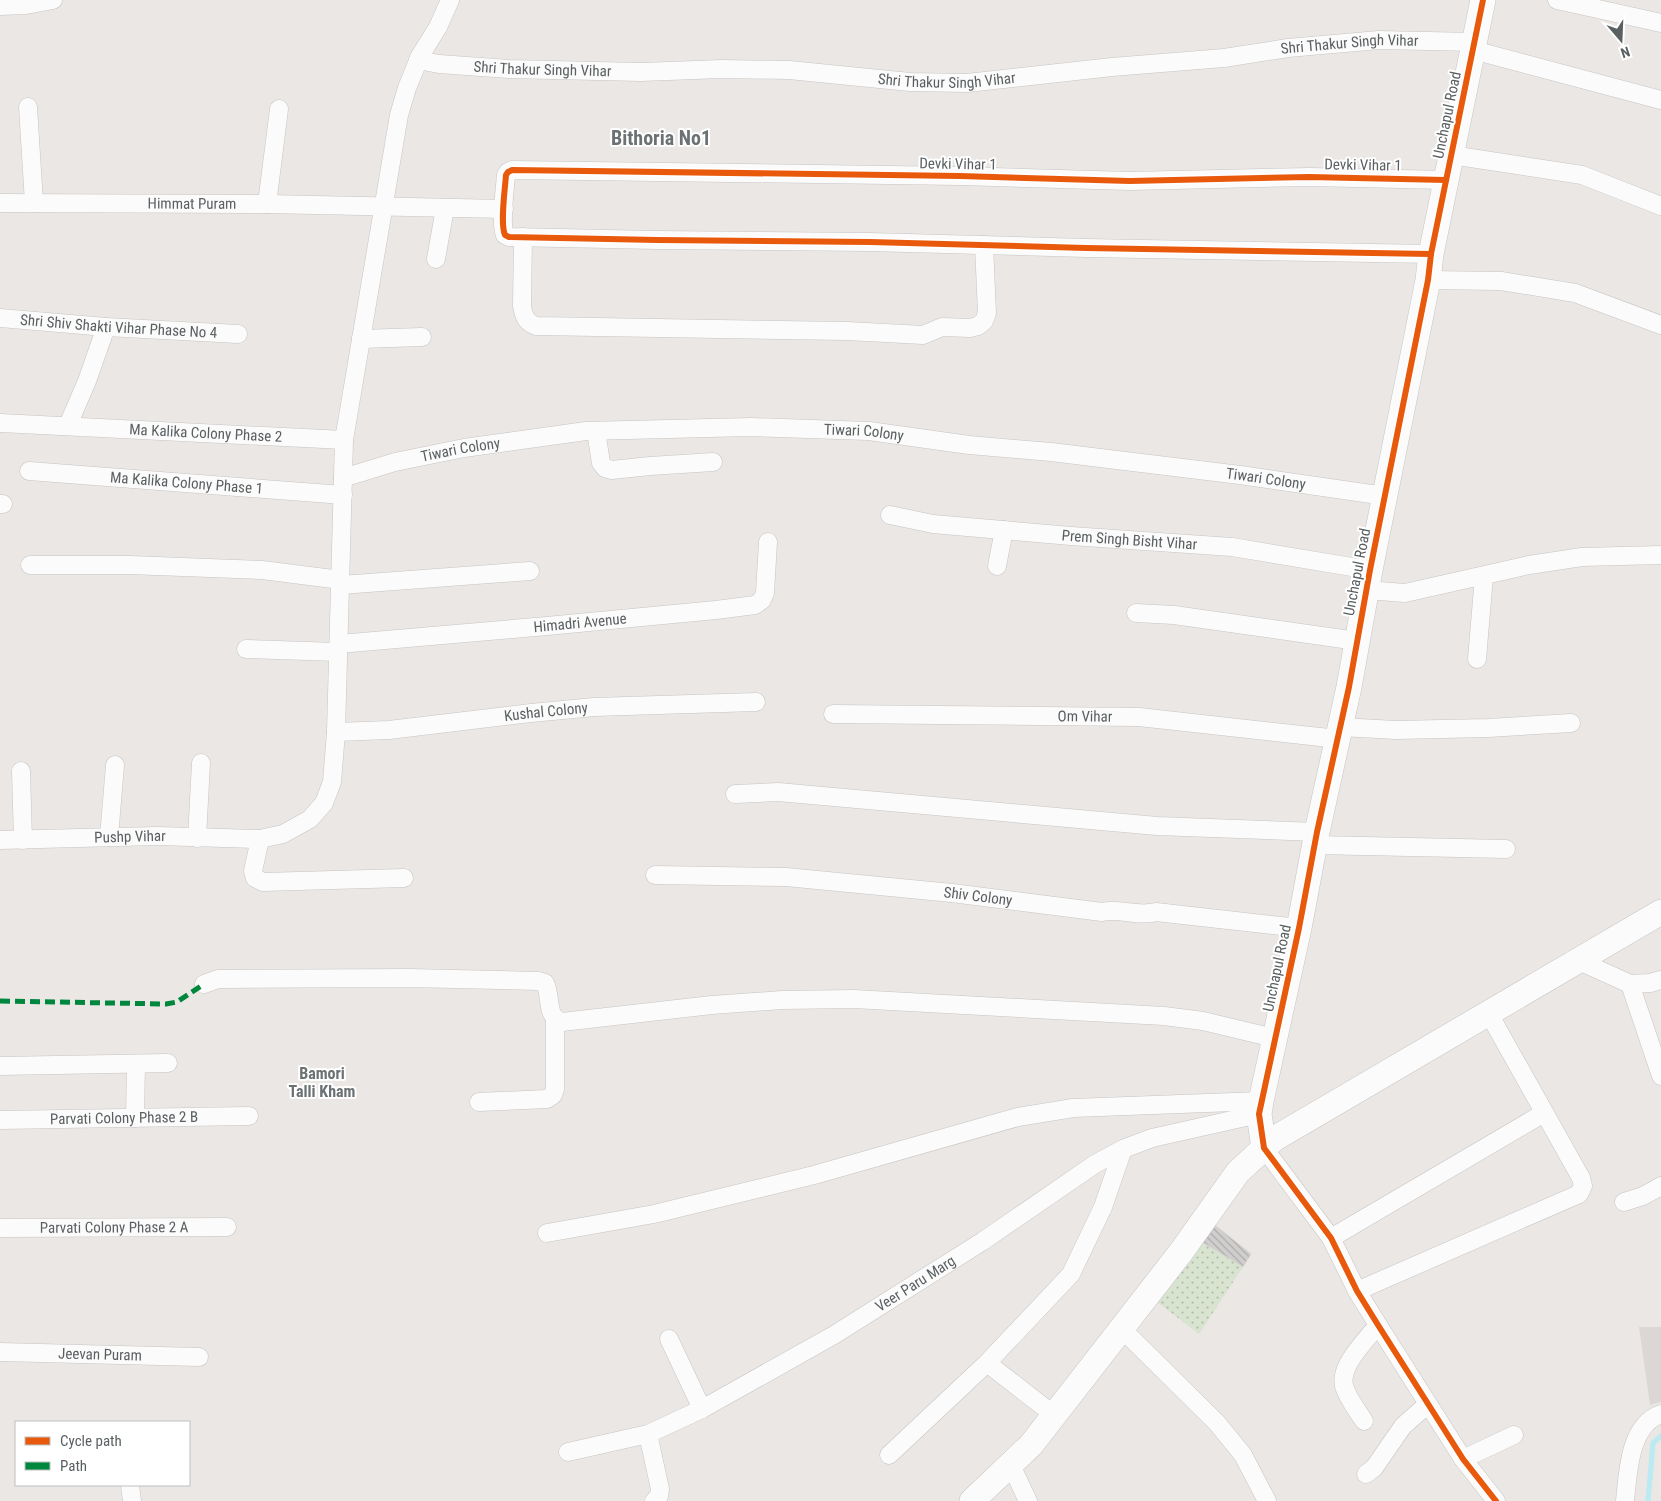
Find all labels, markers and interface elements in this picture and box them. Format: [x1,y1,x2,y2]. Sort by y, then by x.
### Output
north arrow [1596,15,1646,65]
street label: Shri Thakur Singh Vihar [1279,31,1419,58]
text: N [1619,43,1632,61]
street label: Shri Thakur Singh Vihar [473,57,612,80]
street label: Shri Thakur Singh Vihar [877,69,1017,92]
street label: Unchapul Road [1429,70,1465,160]
district label: Bithoria No1 [611,126,711,150]
street label: Devki Vihar 1 [919,154,997,174]
street label: Devki Vihar 1 [1324,155,1402,175]
street label: Himmat Puram [148,195,236,213]
street label: Shri Shiv Shakti Vihar Phase No 4 [19,311,218,342]
street label: Ma Kalika Colony Phase 2 [129,420,283,446]
street label: Tiwari Colony [823,420,905,445]
street label: Tiwari Colony [419,434,501,466]
street label: Tiwari Colony [1225,464,1307,493]
street label: Ma Kalika Colony Phase 1 [109,468,264,498]
street label: Prem Singh Bisht Vihar [1061,526,1198,554]
street label: Unchapul Road [1340,527,1374,617]
street label: Himadri Avenue [533,610,627,636]
street label: Kushal Colony [503,699,589,725]
street label: Om Vihar [1058,707,1113,726]
street label: Pushp Vihar [94,827,166,847]
street label: Shiv Colony [943,883,1013,910]
street label: Unchapul Road [1259,923,1295,1013]
district label: Bamori Talli Kham [289,1064,356,1101]
street label: Parvati Colony Phase 2 B [50,1108,198,1128]
street label: Parvati Colony Phase 2 A [40,1218,189,1237]
street label: Veer Paru Marg [872,1252,959,1316]
street label: Jeevan Puram [58,1344,142,1365]
legend [15,1421,190,1486]
text: Cycle path [60,1432,122,1450]
text: Path [60,1457,87,1475]

